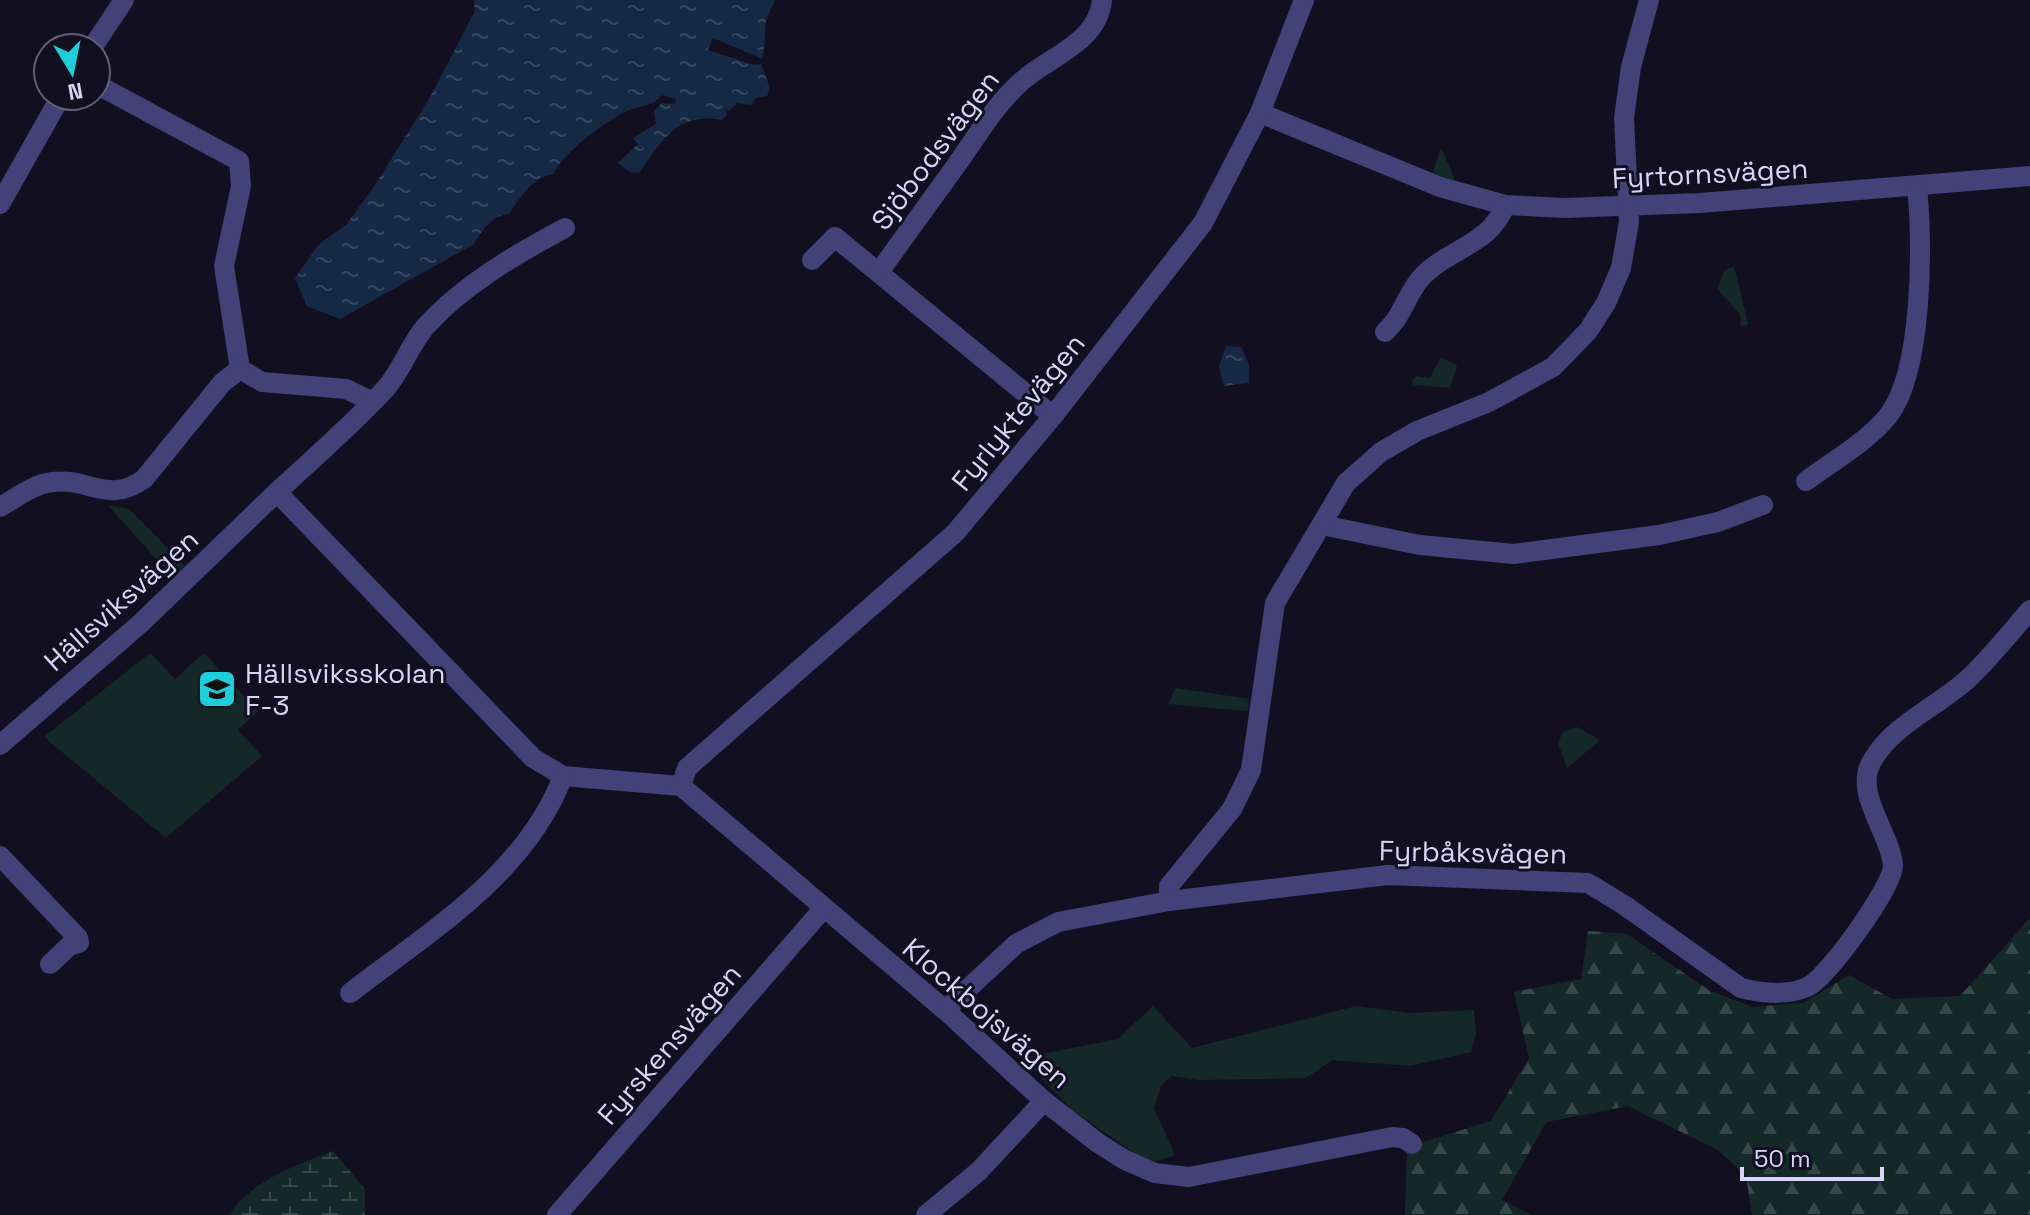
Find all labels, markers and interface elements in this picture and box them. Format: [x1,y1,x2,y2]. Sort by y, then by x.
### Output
north arrow [32,32,112,112]
street label: Sjöbodsvägen [863,63,1007,237]
text: N [66,77,85,107]
street label: Fyrtornsvägen [1611,150,1809,196]
street label: Fyrlyktevägen [943,326,1093,498]
street label: Hällsviksvägen [36,521,206,679]
place label: Hällsviksskolan F-3 [245,655,445,723]
school or university icon: Hällsviksskolan F-3 [196,668,238,710]
street label: Fyrbåksvägen [1379,832,1567,872]
street label: Klockbojsvägen [895,930,1079,1096]
street label: Fyrskensvägen [589,956,749,1132]
scale bar [1742,1131,1882,1181]
text: 50 m [1754,1143,1811,1174]

